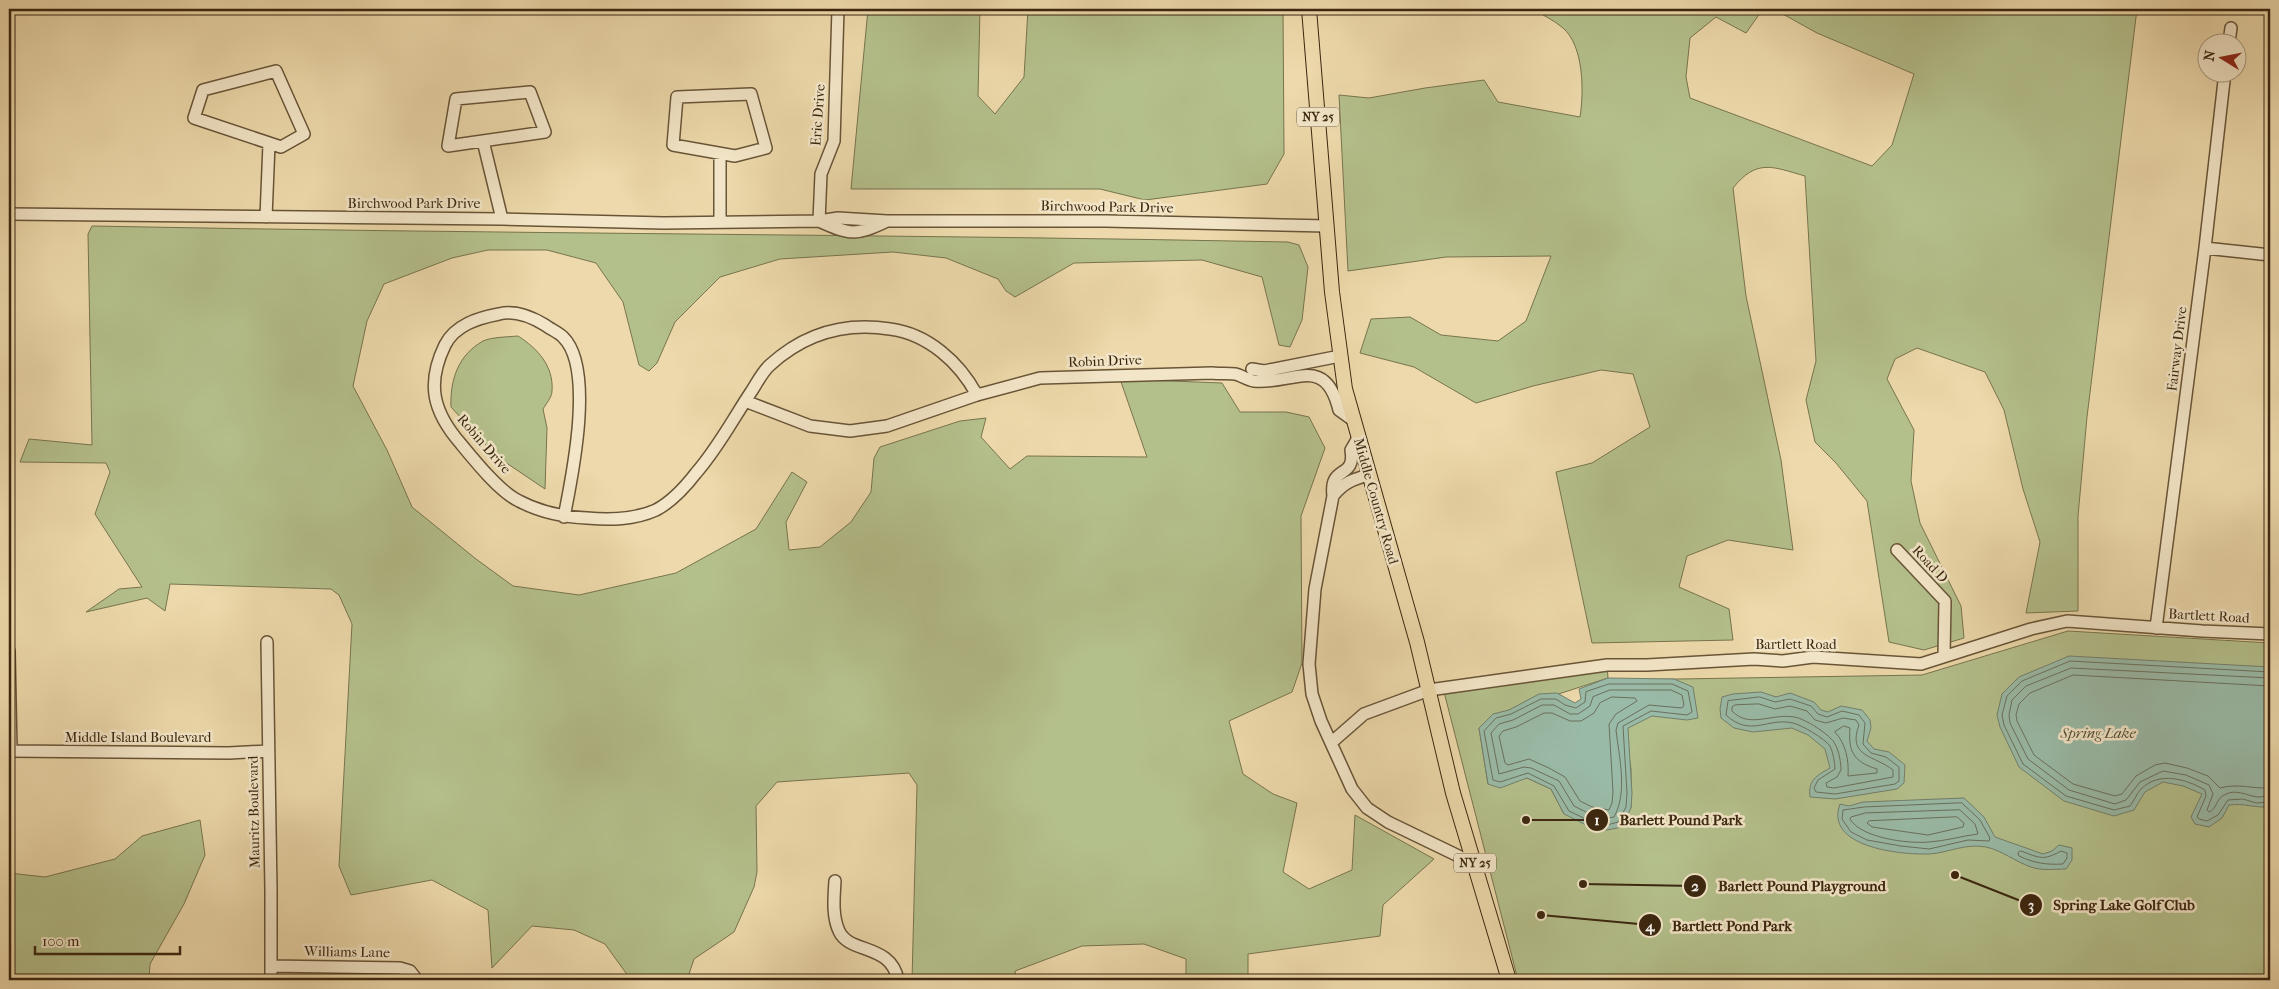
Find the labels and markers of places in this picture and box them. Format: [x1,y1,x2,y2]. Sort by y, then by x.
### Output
callout: Barlett Pound Park [1584,805,1752,835]
callout: Barlett Pound Playground [1683,871,1895,901]
callout: Spring Lake Golf Club [2019,890,2205,920]
callout: Bartlett Pond Park [1637,910,1802,940]

